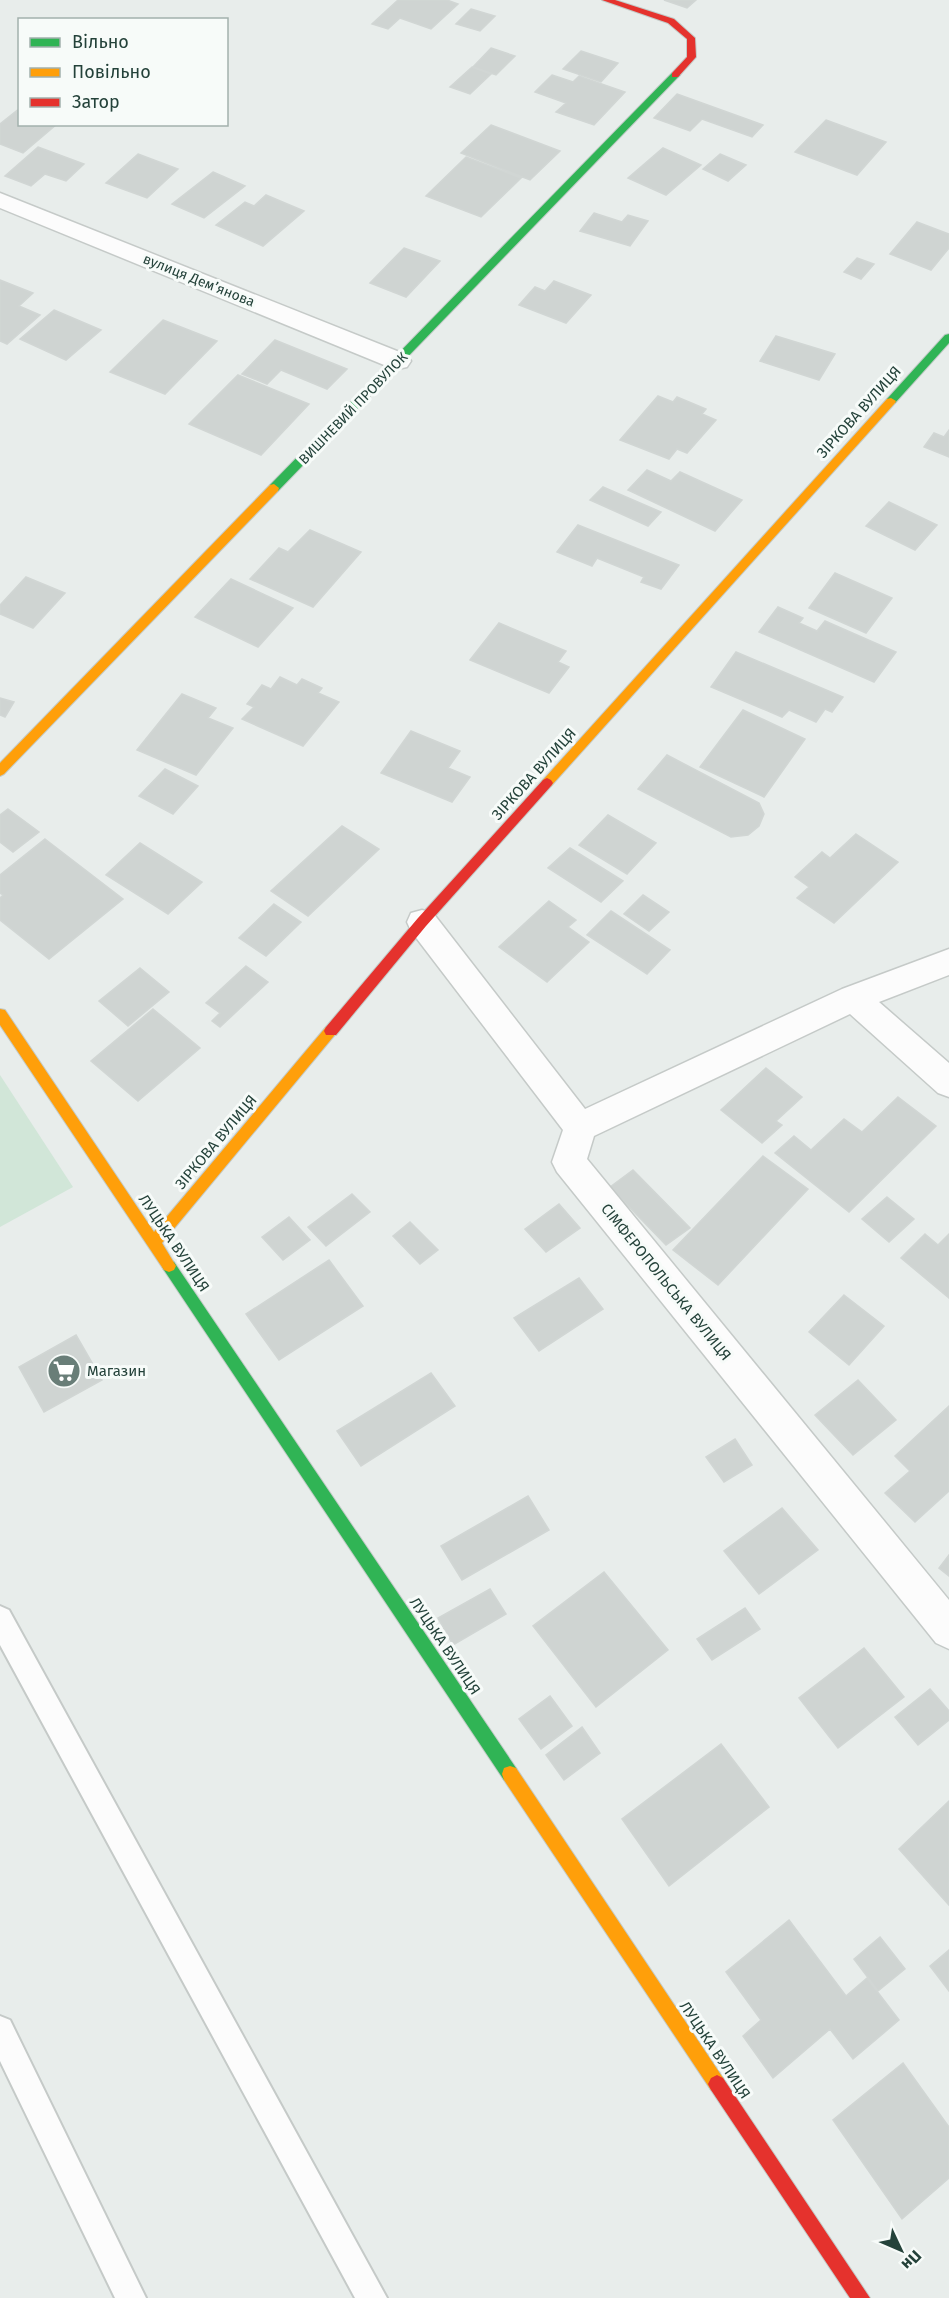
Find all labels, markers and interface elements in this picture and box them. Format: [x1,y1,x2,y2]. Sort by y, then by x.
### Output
legend [18,18,228,126]
text: Вільно [72,31,129,53]
text: Повільно [72,61,151,83]
text: Затор [72,91,120,113]
street label: вулиця Демʼянова [141,250,257,311]
street label: ВИШНЕВИЙ ПРОВУЛОК [295,348,412,468]
street label: ЗІРКОВА ВУЛИЦЯ [813,362,905,462]
street label: ЗІРКОВА ВУЛИЦЯ [488,724,580,824]
street label: ЗІРКОВА ВУЛИЦЯ [171,1091,261,1193]
street label: ЛУЦЬКА ВУЛИЦЯ [135,1191,213,1295]
street label: СІМФЕРОПОЛЬСЬКА ВУЛИЦЯ [597,1200,735,1364]
supermarket icon: Магазин [46,1353,82,1389]
place label: Магазин [87,1362,146,1380]
street label: ЛУЦЬКА ВУЛИЦЯ [406,1594,484,1698]
street label: ЛУЦЬКА ВУЛИЦЯ [676,1998,754,2102]
north arrow [871,2220,931,2280]
text: Пн [898,2246,925,2274]

